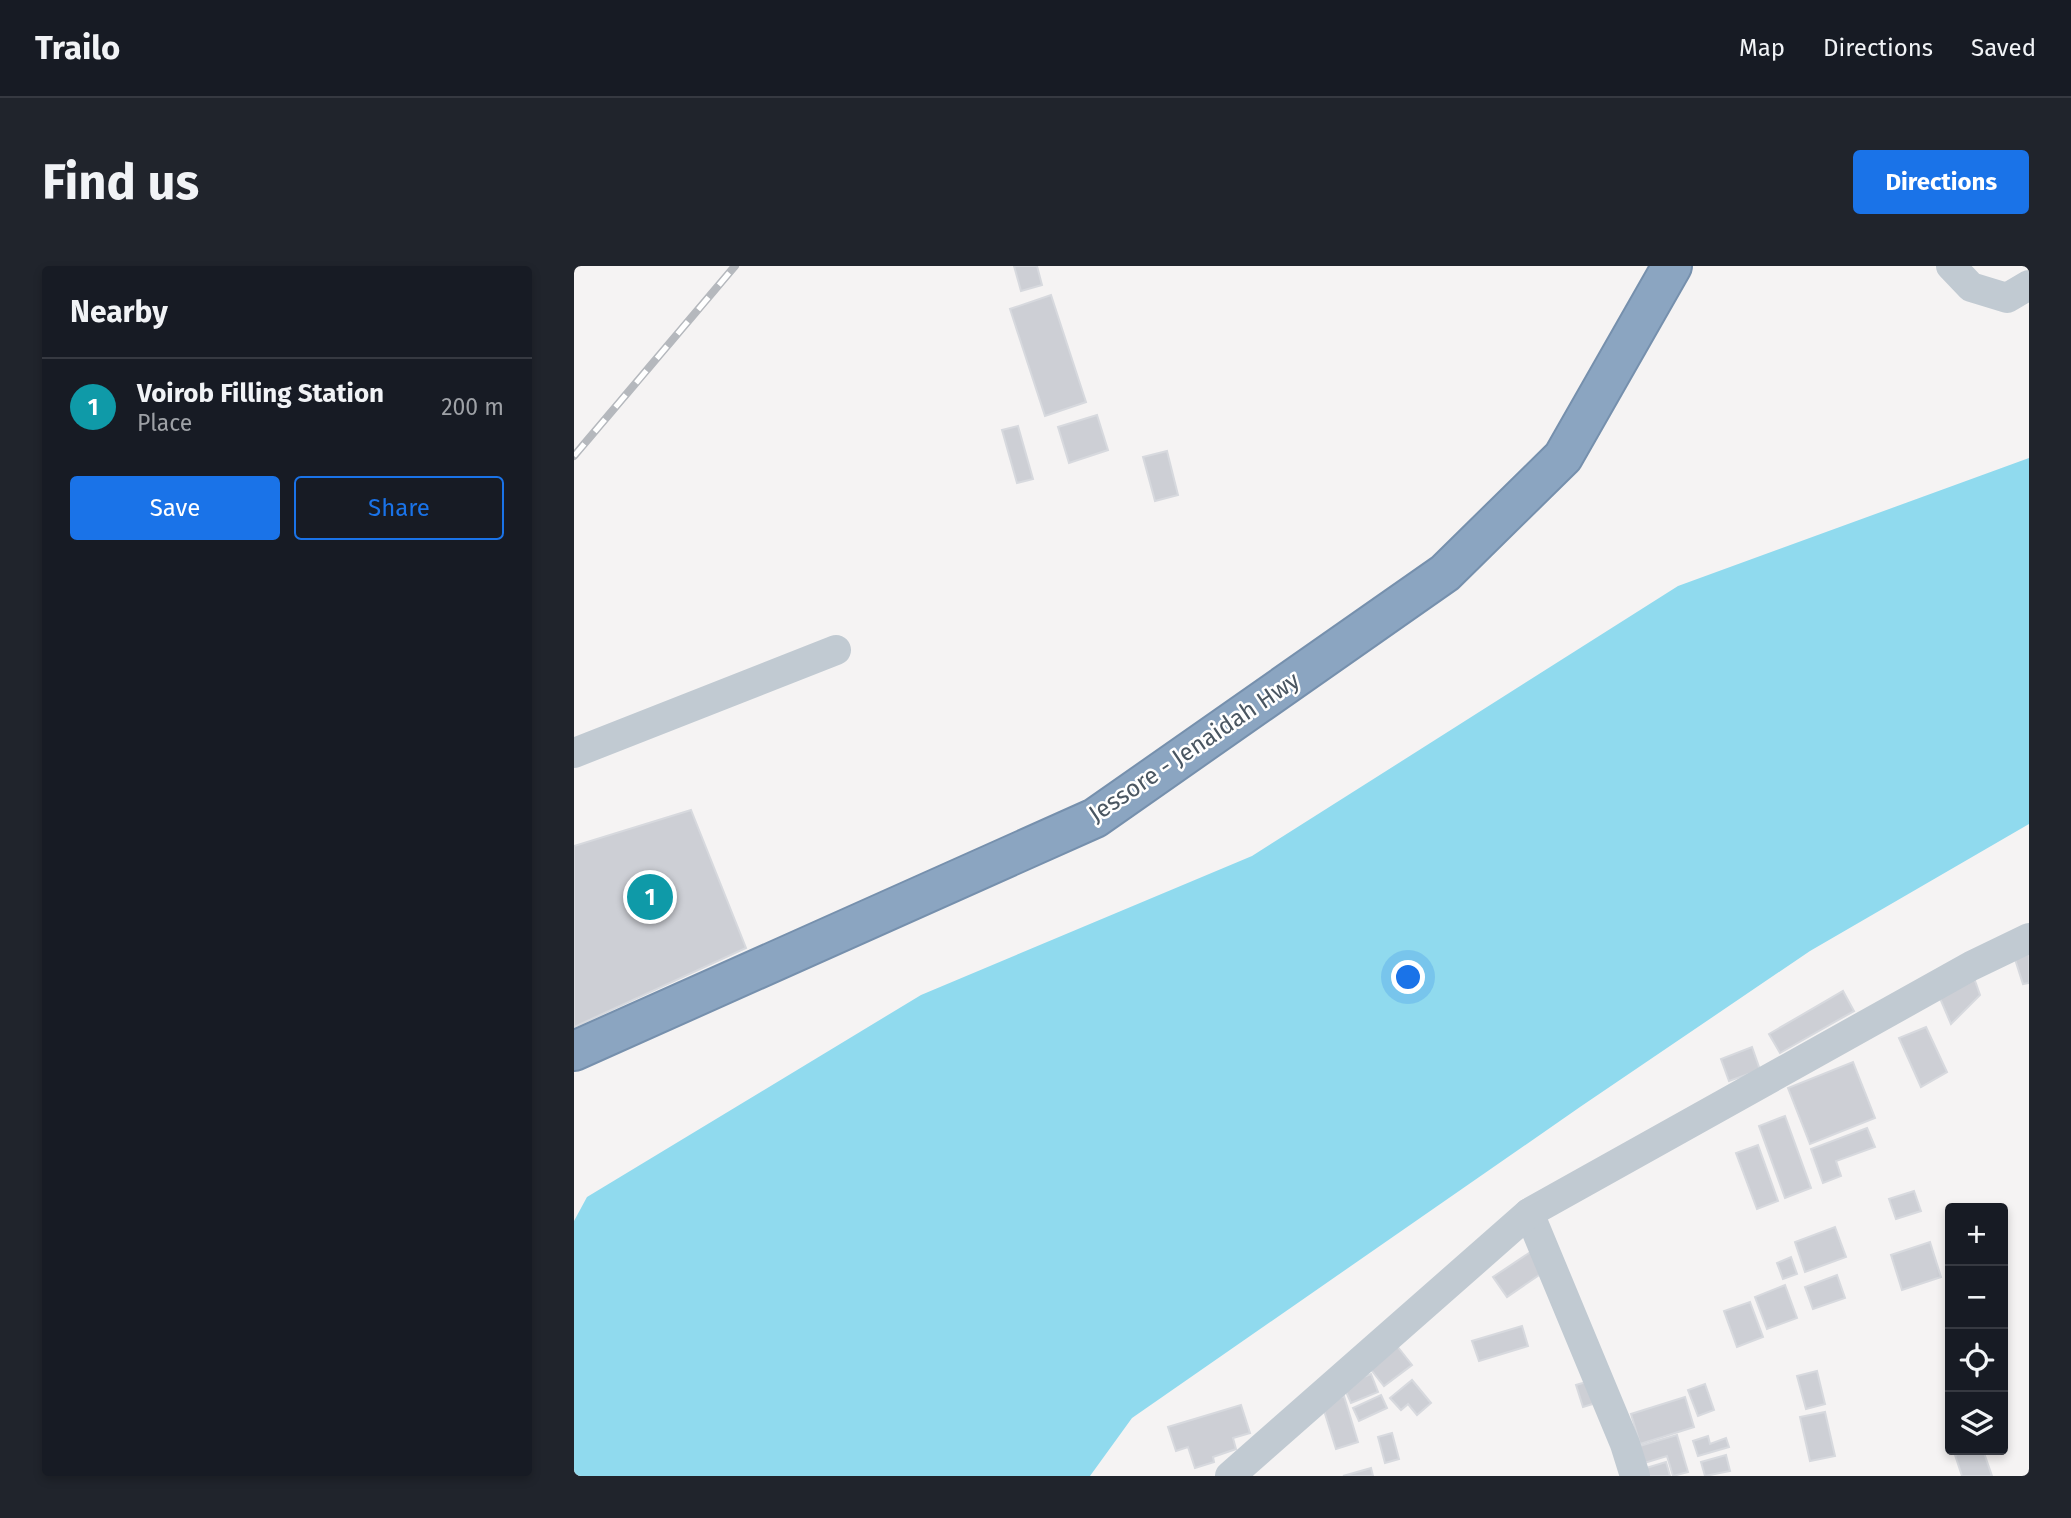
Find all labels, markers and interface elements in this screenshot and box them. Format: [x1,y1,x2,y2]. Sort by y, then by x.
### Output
text: Trailo [35,28,120,68]
text: Map [1739,34,1785,62]
text: Directions [1823,34,1933,62]
text: Saved [1971,34,2036,62]
button: Directions [1853,150,2029,214]
text: Find us [42,153,199,212]
text: Nearby [70,294,168,330]
text: Voirob Filling Station [137,378,384,409]
text: 1 [88,393,98,421]
text: 200 m [441,393,504,421]
text: Place [137,409,192,437]
button: Save [70,476,280,540]
button: Share [294,476,504,540]
street label: Jessore - Jenaidah Hwy [1083,666,1305,828]
pin: 1 [627,871,673,923]
your location [1391,960,1425,994]
map controls [1945,1203,2008,1455]
button: + [1945,1203,2008,1266]
button: − [1945,1266,2008,1329]
button: locate [1945,1329,2008,1392]
button: layers [1945,1392,2008,1455]

